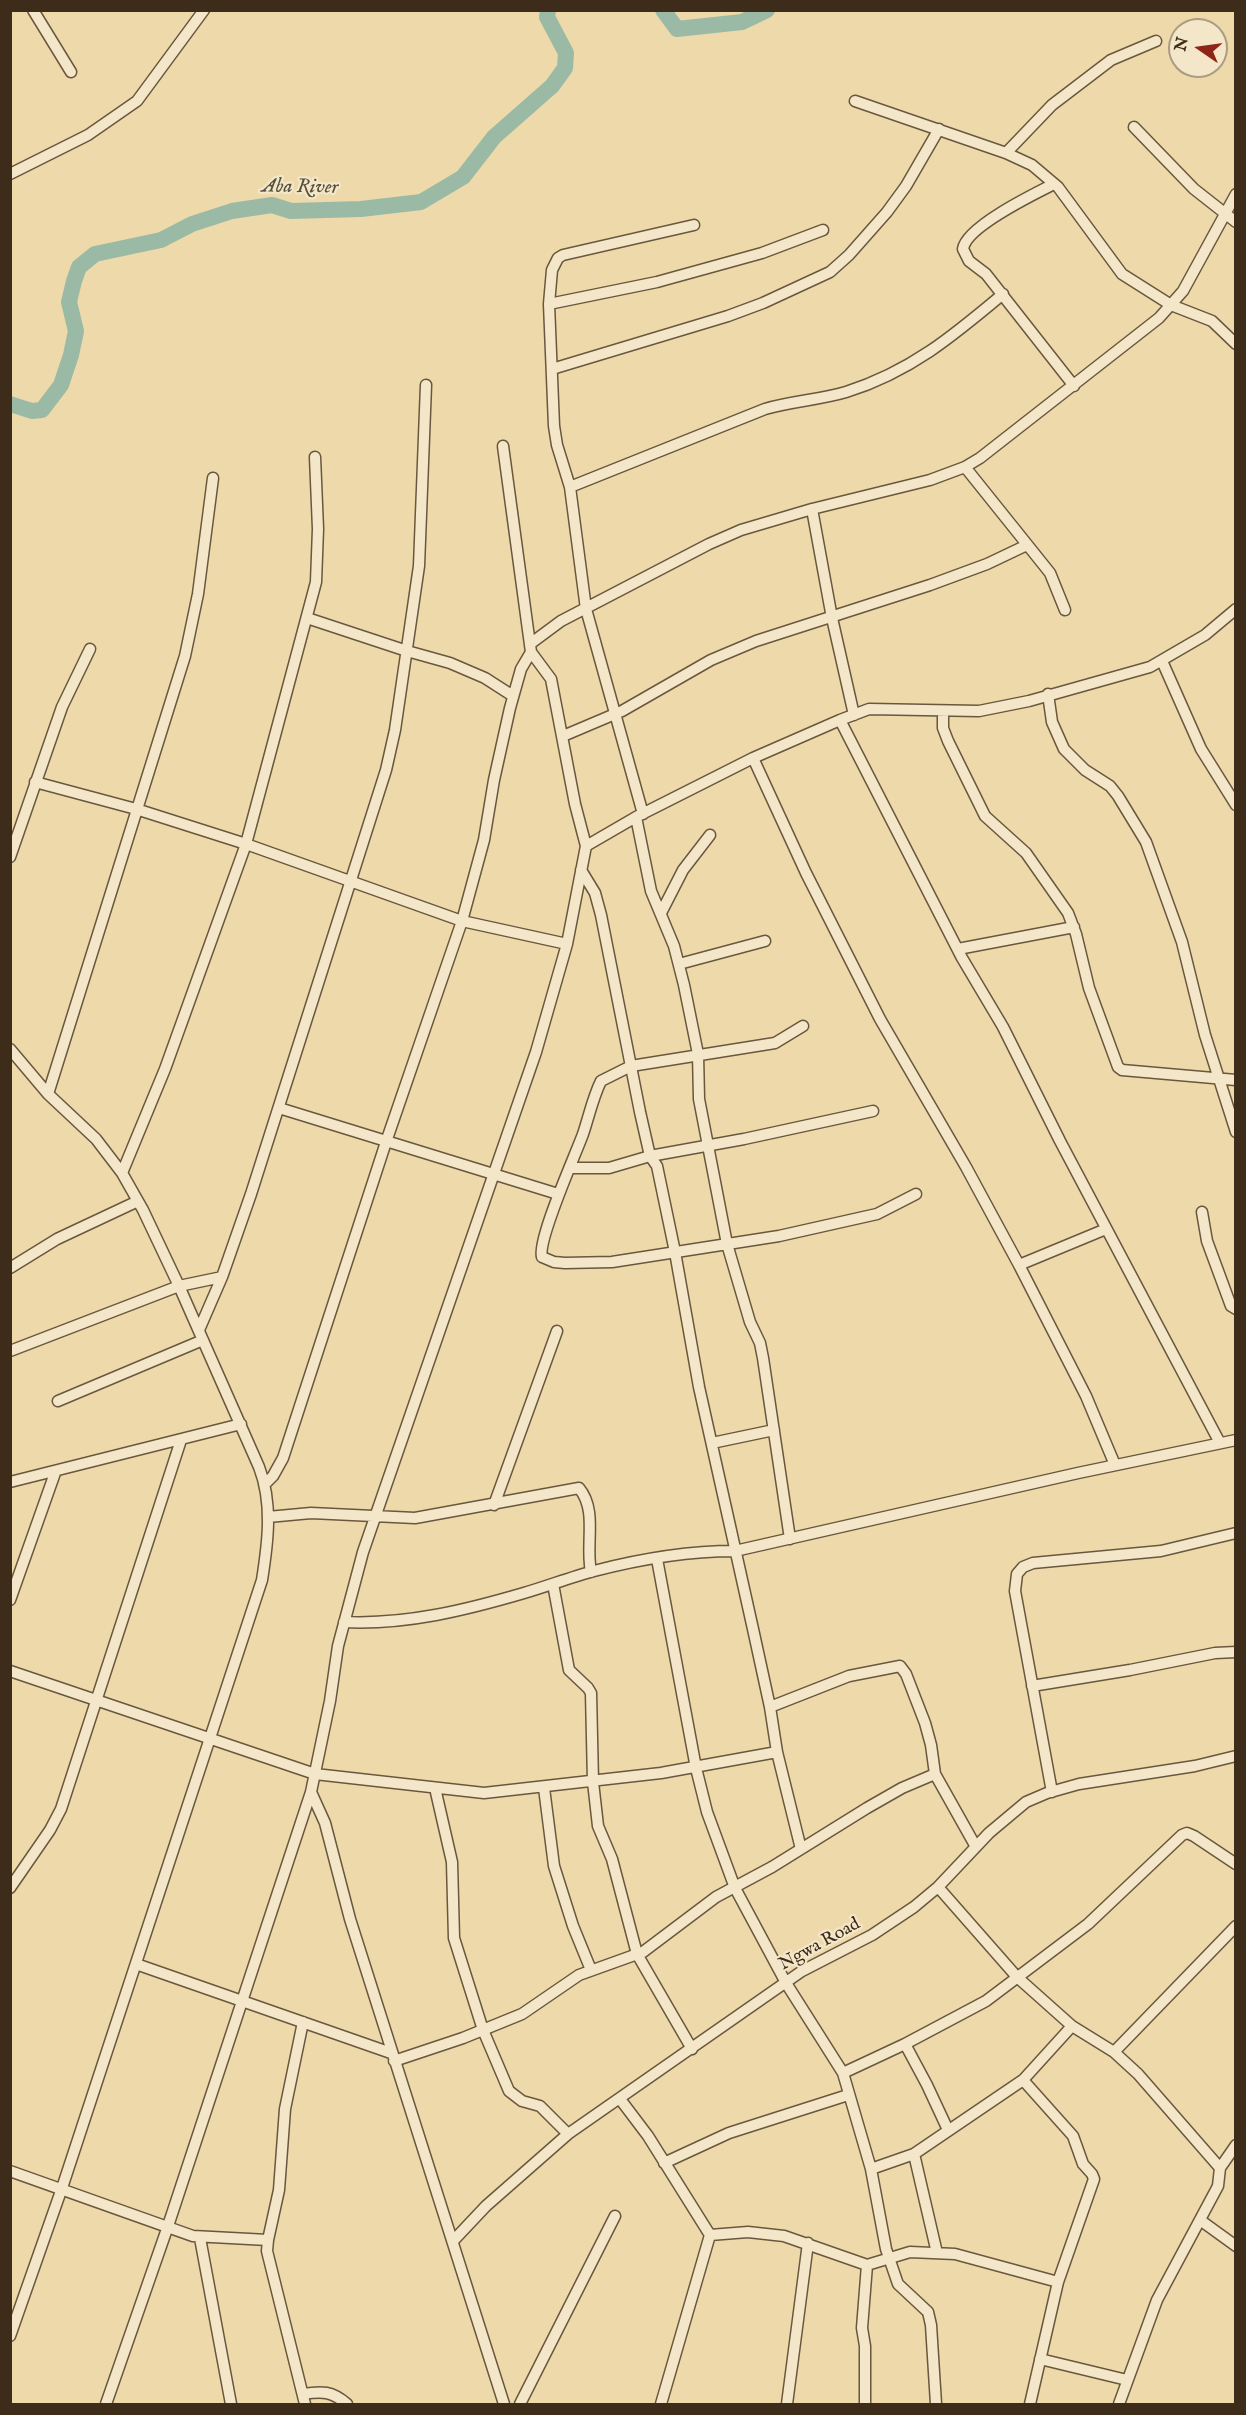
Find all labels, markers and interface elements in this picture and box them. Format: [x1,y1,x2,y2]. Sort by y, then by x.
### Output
north arrow [1168,18,1228,78]
text: N [1171,35,1194,53]
water label: Aba River [262,175,338,201]
street label: Ngwa Road [776,1914,864,1976]

